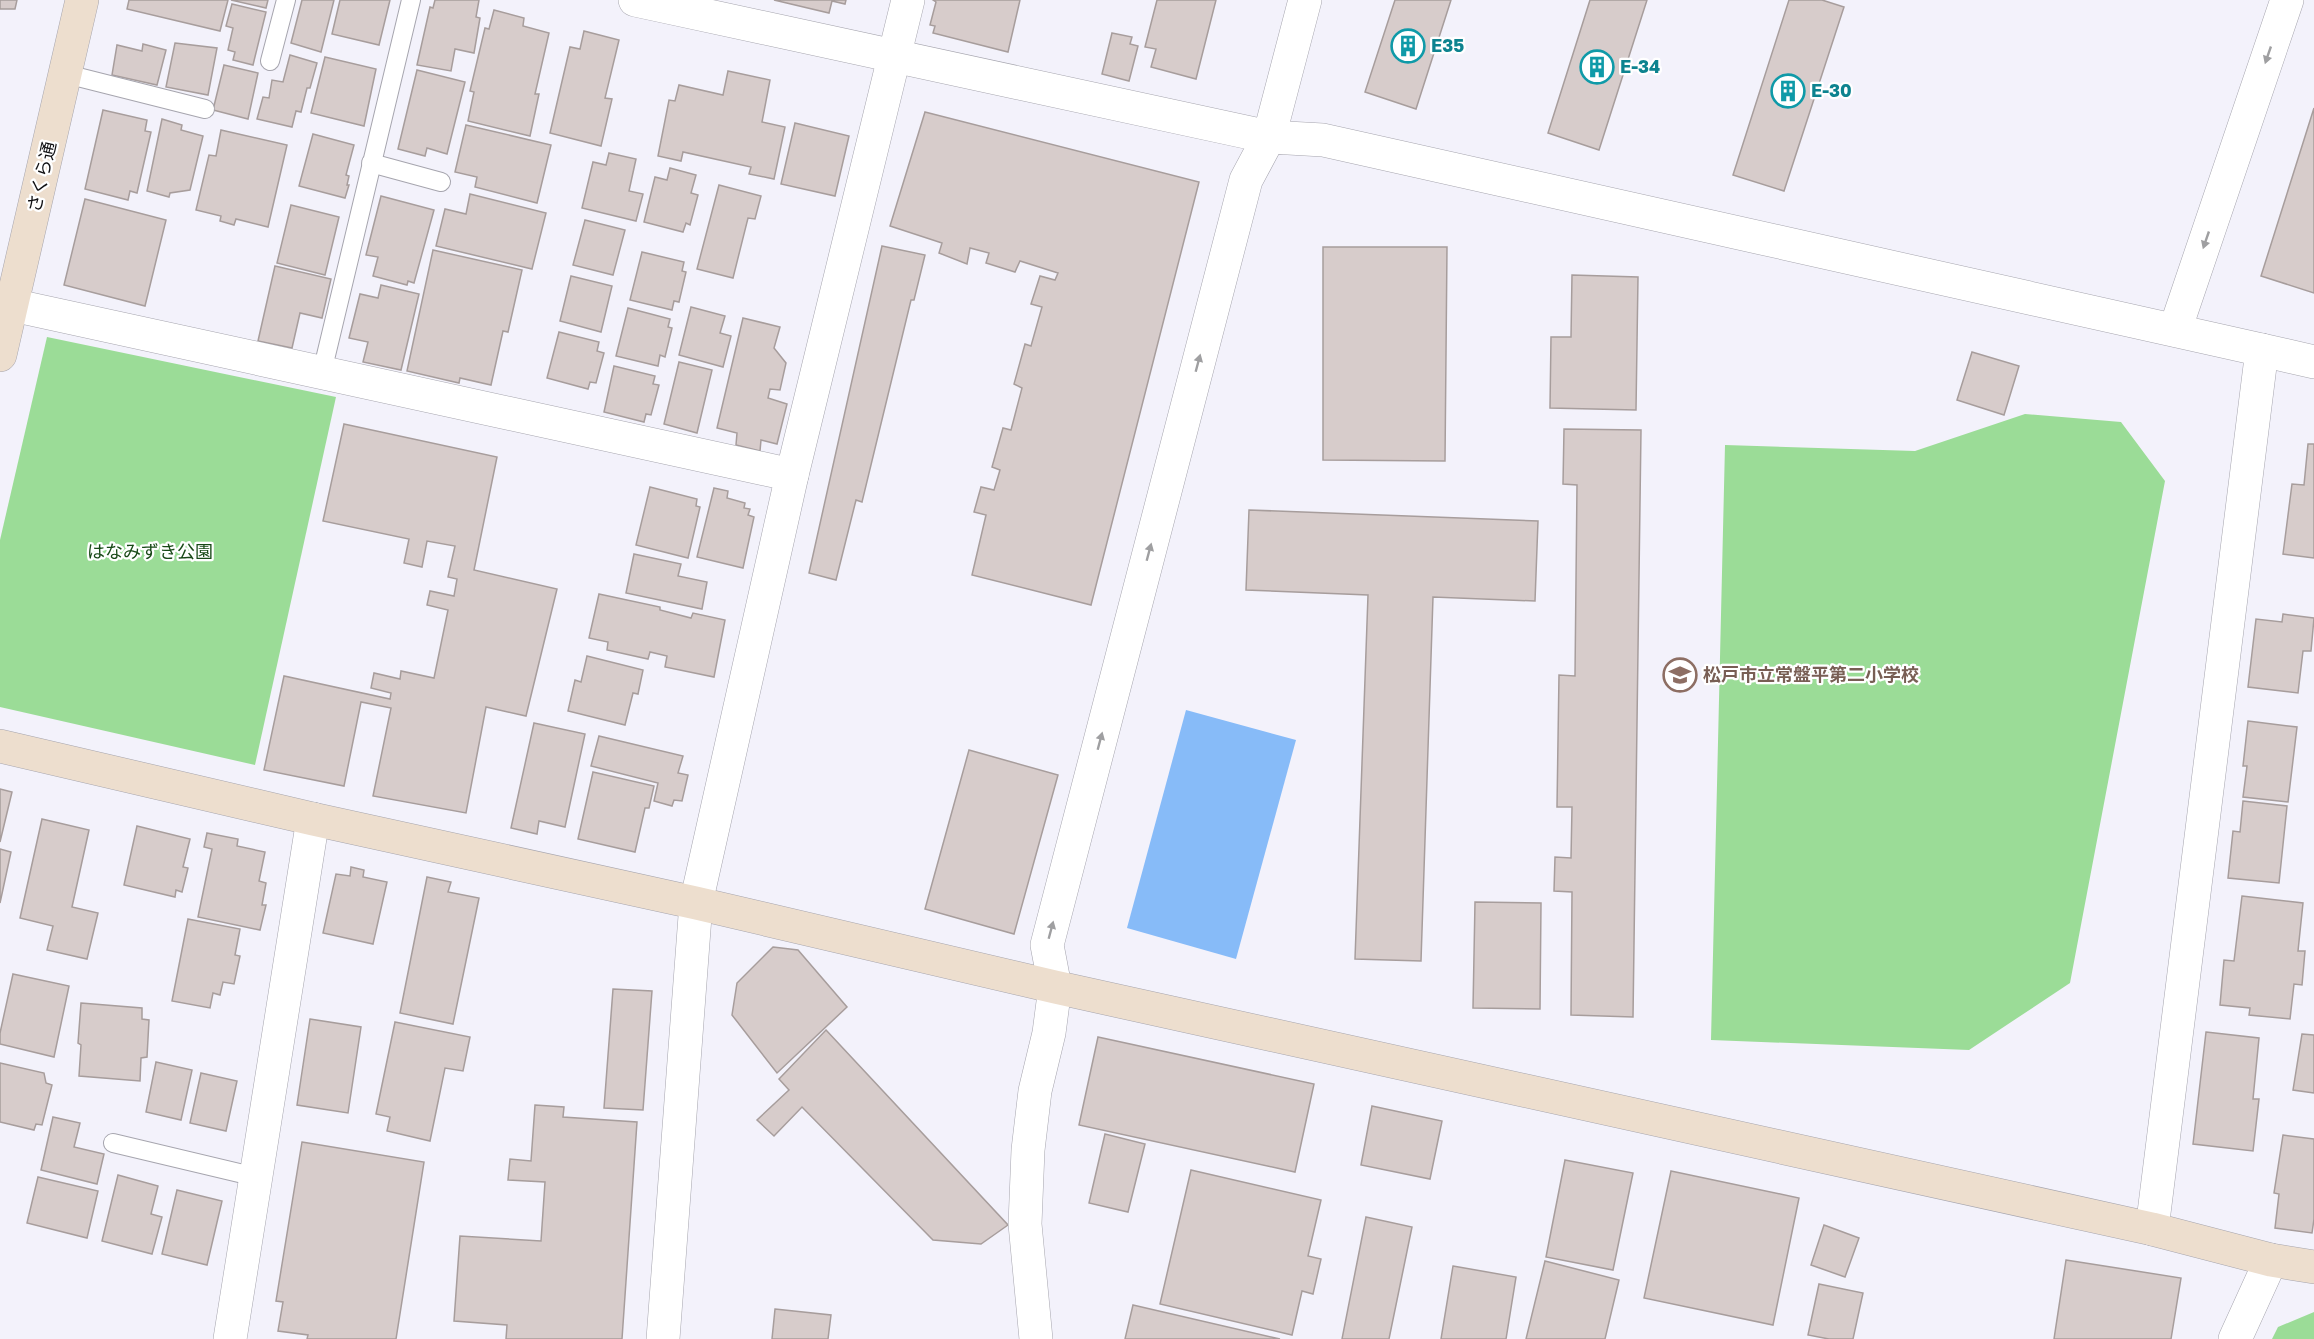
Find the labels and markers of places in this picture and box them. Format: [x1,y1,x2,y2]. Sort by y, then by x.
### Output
building icon: E35 [1390,28,1426,64]
place label: E35 [1431,34,1464,56]
building icon: E-34 [1579,49,1615,85]
place label: E-34 [1620,55,1660,77]
building icon: E-30 [1770,73,1806,109]
place label: E-30 [1811,79,1852,101]
school or university icon: 松戸市立常盤平第二小学校 [1662,657,1698,693]
place label: 松戸市立常盤平第二小学校 [1703,663,1919,685]

